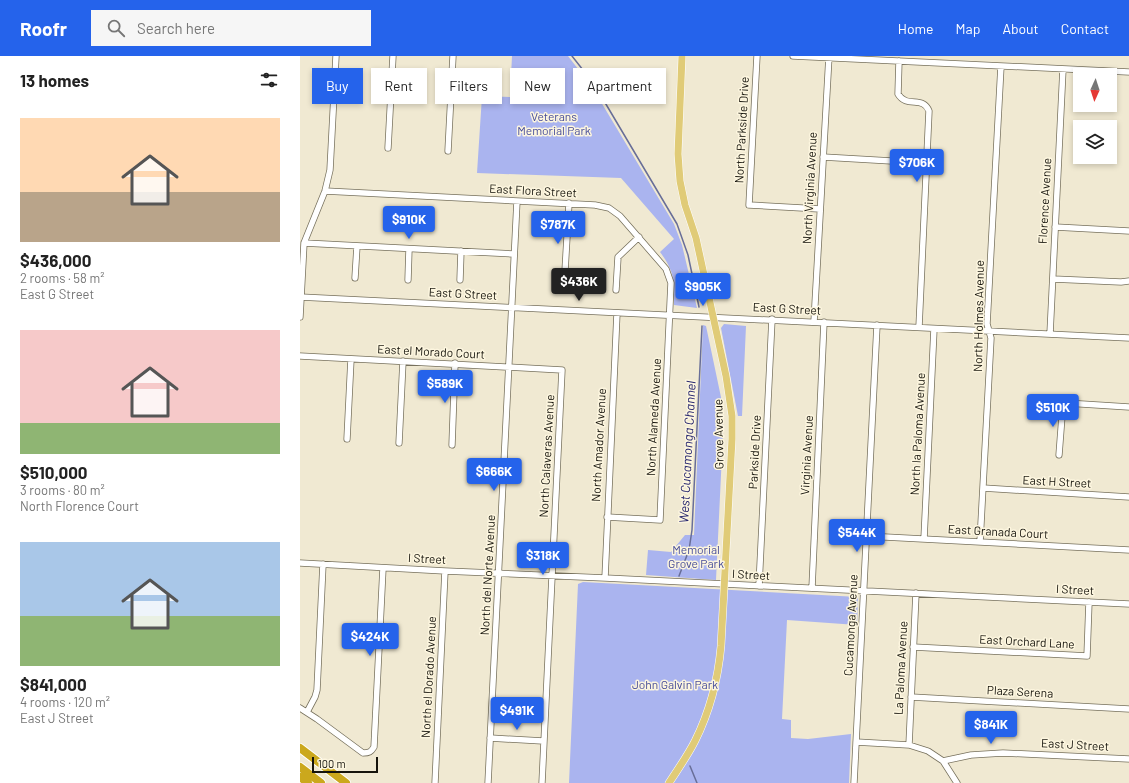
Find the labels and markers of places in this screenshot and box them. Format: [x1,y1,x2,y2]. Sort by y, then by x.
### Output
pin: $706K [889,149,945,183]
pin: $910K [381,206,437,240]
pin: $787K [530,211,586,245]
pin: $436K [551,268,607,302]
pin: $905K [675,273,731,307]
pin: $589K [417,370,473,404]
pin: $510K [1025,394,1081,428]
pin: $666K [466,458,522,492]
pin: $544K [829,519,885,553]
pin: $318K [515,542,571,576]
pin: $424K [342,623,398,657]
pin: $491K [489,697,545,731]
pin: $841K [963,711,1019,745]

